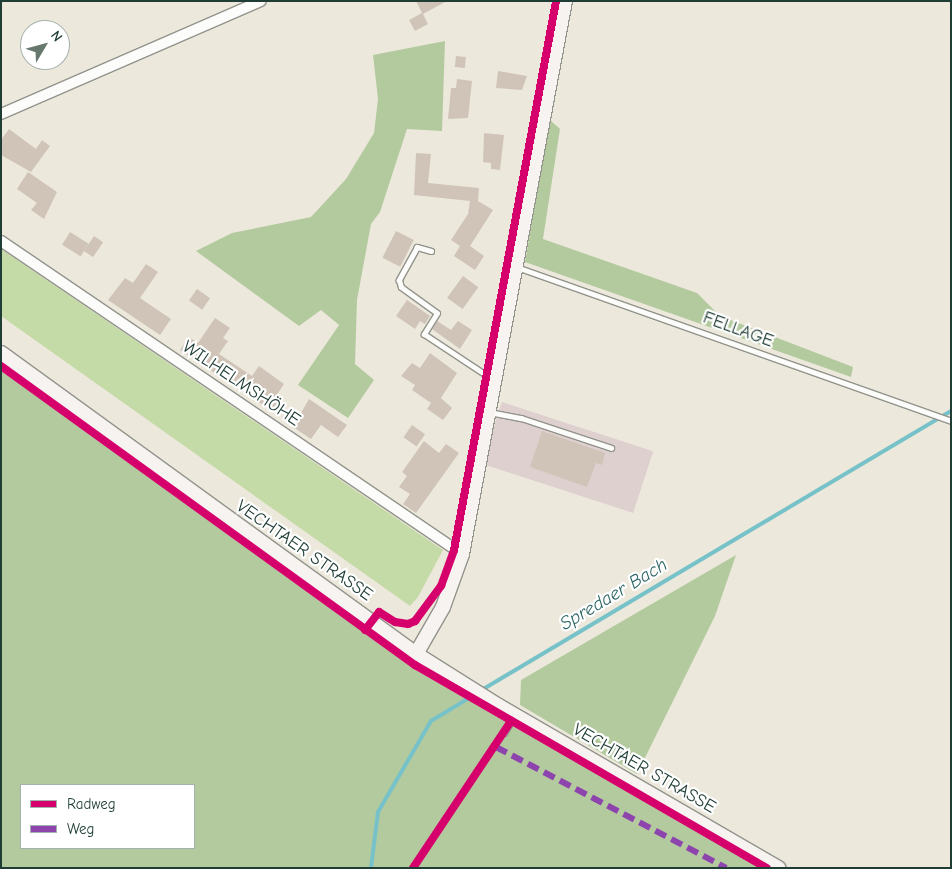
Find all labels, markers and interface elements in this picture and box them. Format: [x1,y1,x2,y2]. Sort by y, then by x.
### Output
north arrow [20,20,70,70]
text: N [47,28,66,45]
street label: FELLAGE [700,307,776,353]
street label: WILHELMSHÖHE [178,336,304,432]
street label: VECHTAER STRASSE [232,496,376,606]
water label: Spredaer Bach [556,554,672,636]
street label: VECHTAER STRASSE [569,719,719,819]
legend [20,784,195,849]
text: Radweg [67,795,116,813]
text: Weg [67,820,94,838]

